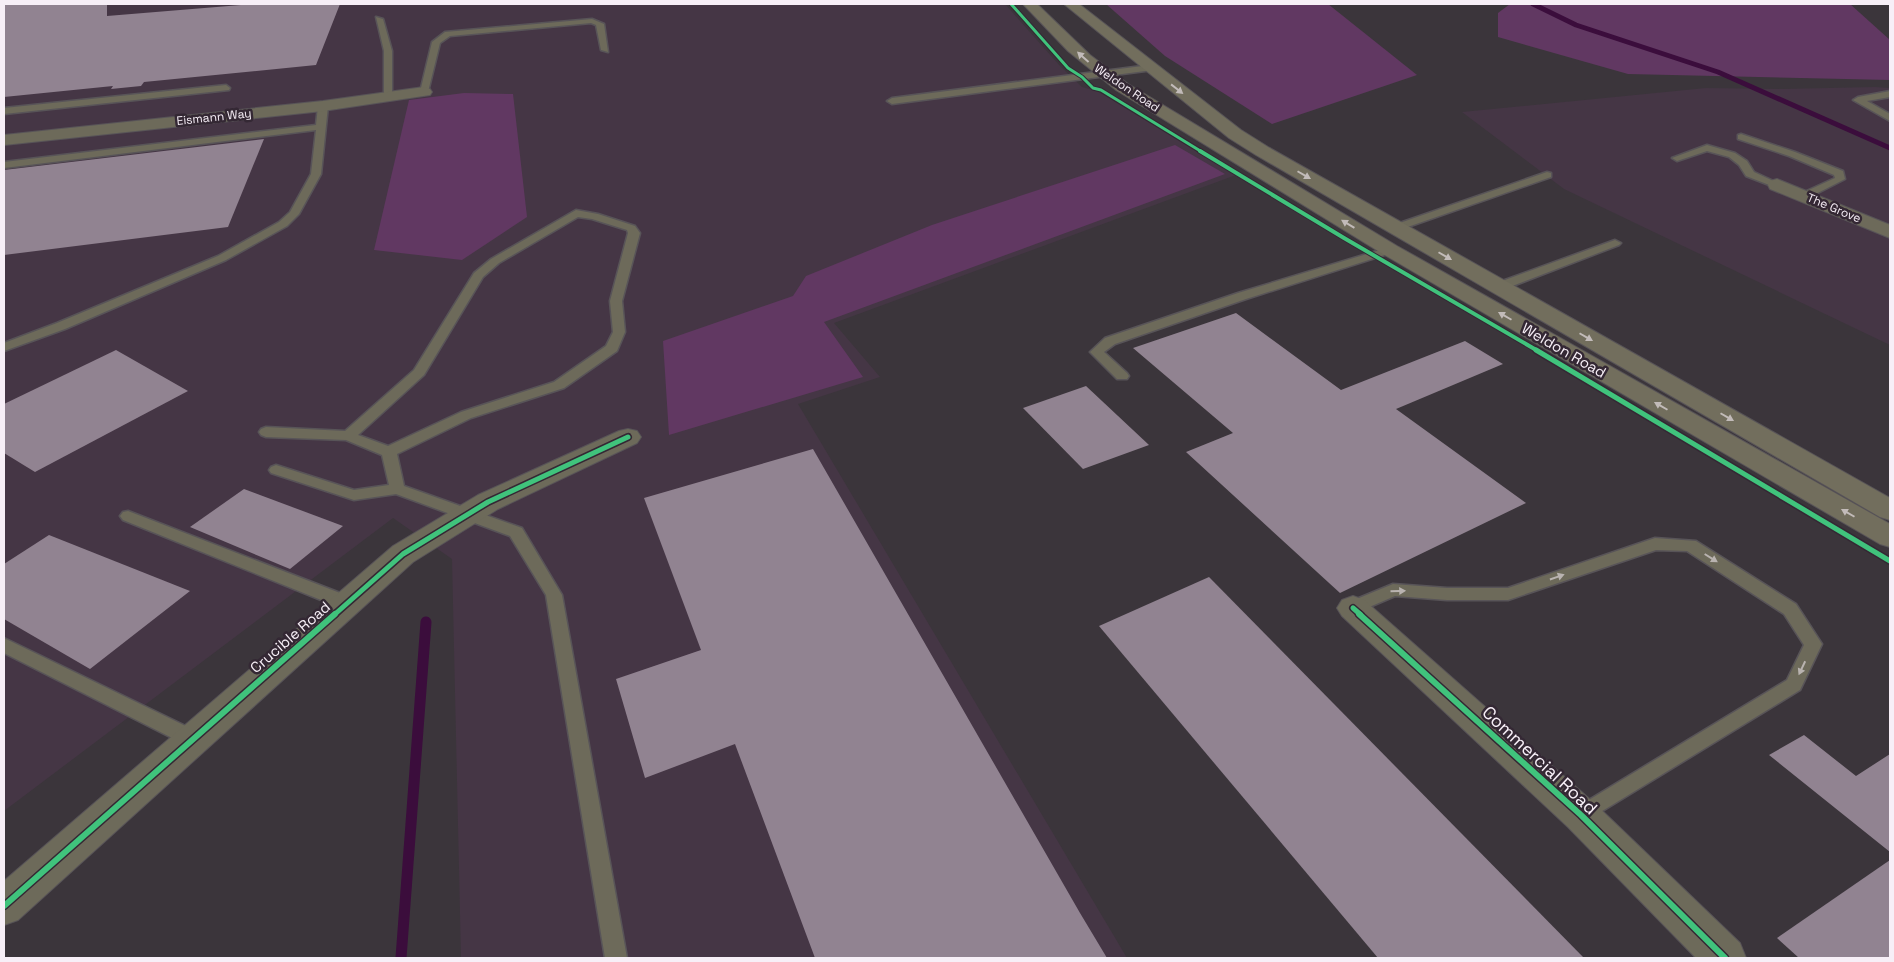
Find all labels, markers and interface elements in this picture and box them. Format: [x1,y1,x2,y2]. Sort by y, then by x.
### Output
one-way arrow [1077,52,1090,63]
street label: Weldon Road [1091,60,1163,116]
one-way arrow [1170,84,1184,94]
street label: Eismann Way [176,105,252,129]
one-way arrow [1298,171,1311,180]
street label: The Grove [1804,189,1864,227]
one-way arrow [1342,220,1355,229]
one-way arrow [1438,252,1451,261]
one-way arrow [1498,312,1513,320]
street label: Weldon Road [1518,318,1610,382]
one-way arrow [1579,332,1593,341]
one-way arrow [1655,401,1668,410]
one-way arrow [1720,413,1735,421]
one-way arrow [1841,508,1855,517]
one-way arrow [1704,554,1717,563]
one-way arrow [1550,573,1565,580]
one-way arrow [1390,587,1406,595]
street label: Crucible Road [246,597,334,677]
one-way arrow [1797,661,1805,675]
street label: Commercial Road [1477,701,1603,819]

